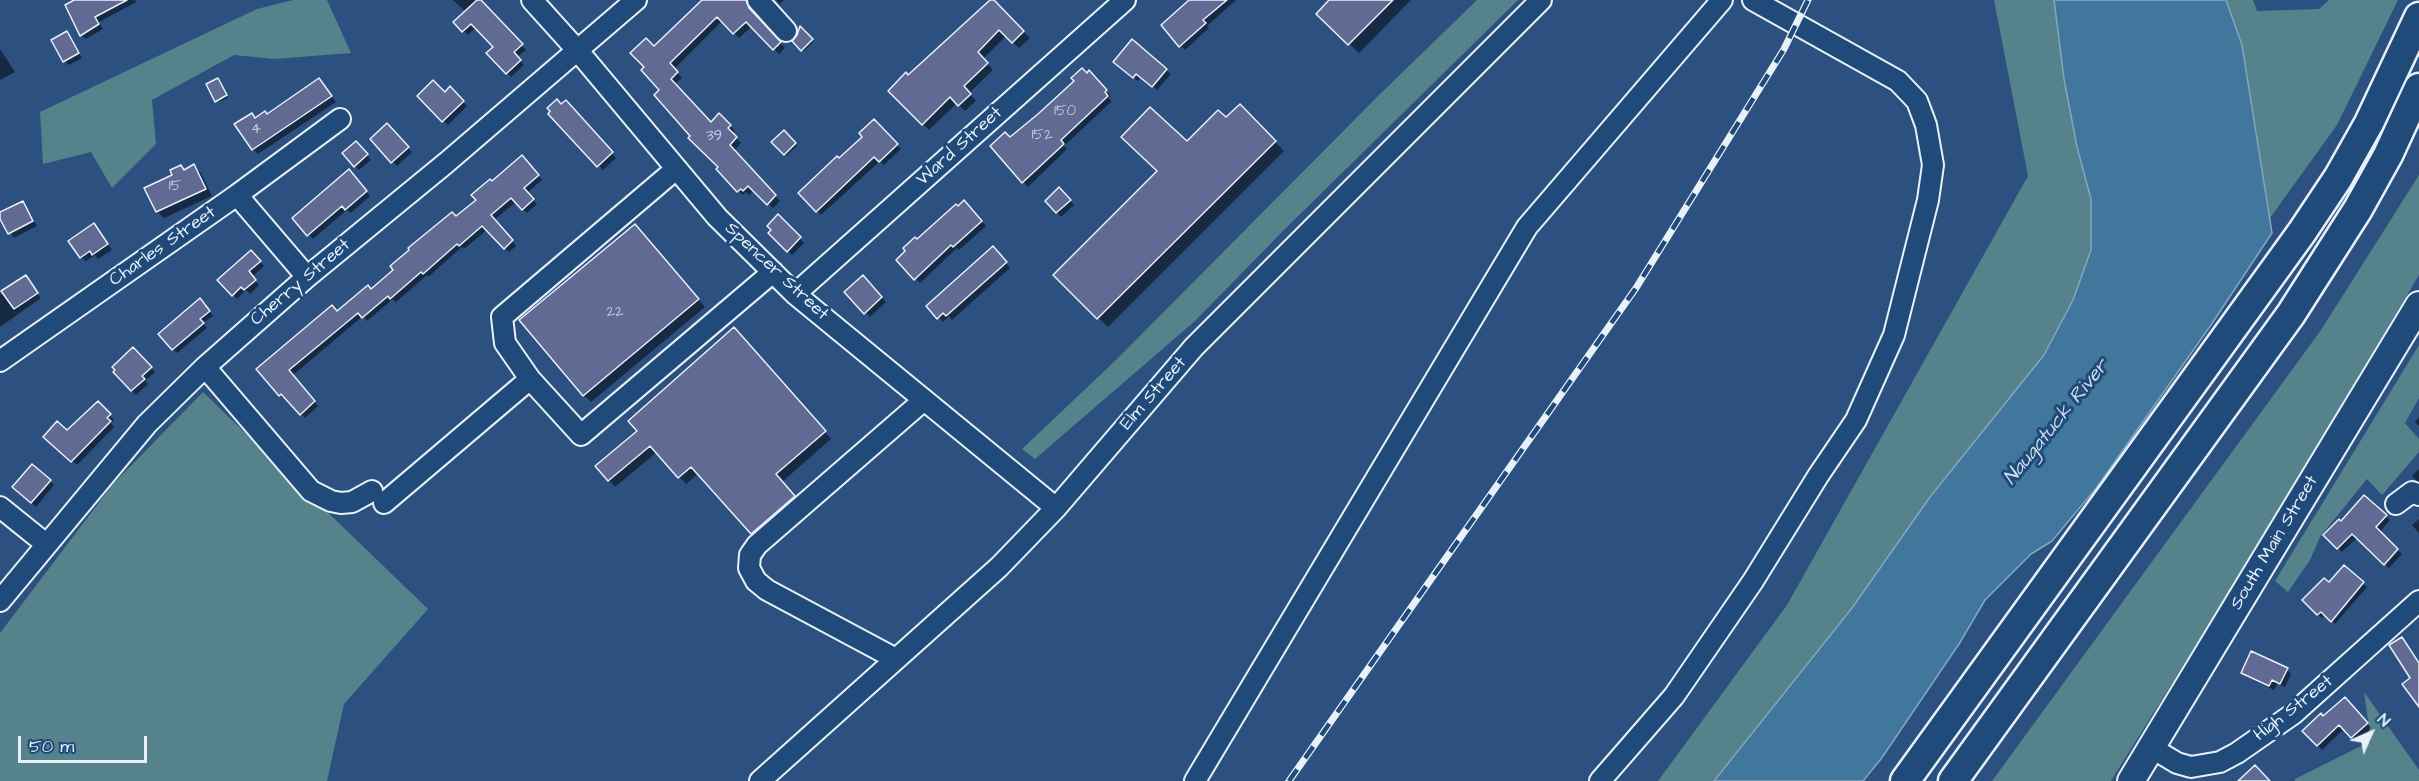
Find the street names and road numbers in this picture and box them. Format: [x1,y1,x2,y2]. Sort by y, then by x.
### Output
street label: Ward Street [913,103,1007,191]
street label: Charles Street [106,202,220,292]
street label: Spencer Street [720,218,832,326]
street label: Cherry Street [247,235,355,331]
street label: Elm Street [1116,353,1192,435]
street label: South Main Street [2226,472,2324,614]
street label: High Street [2250,671,2338,747]

